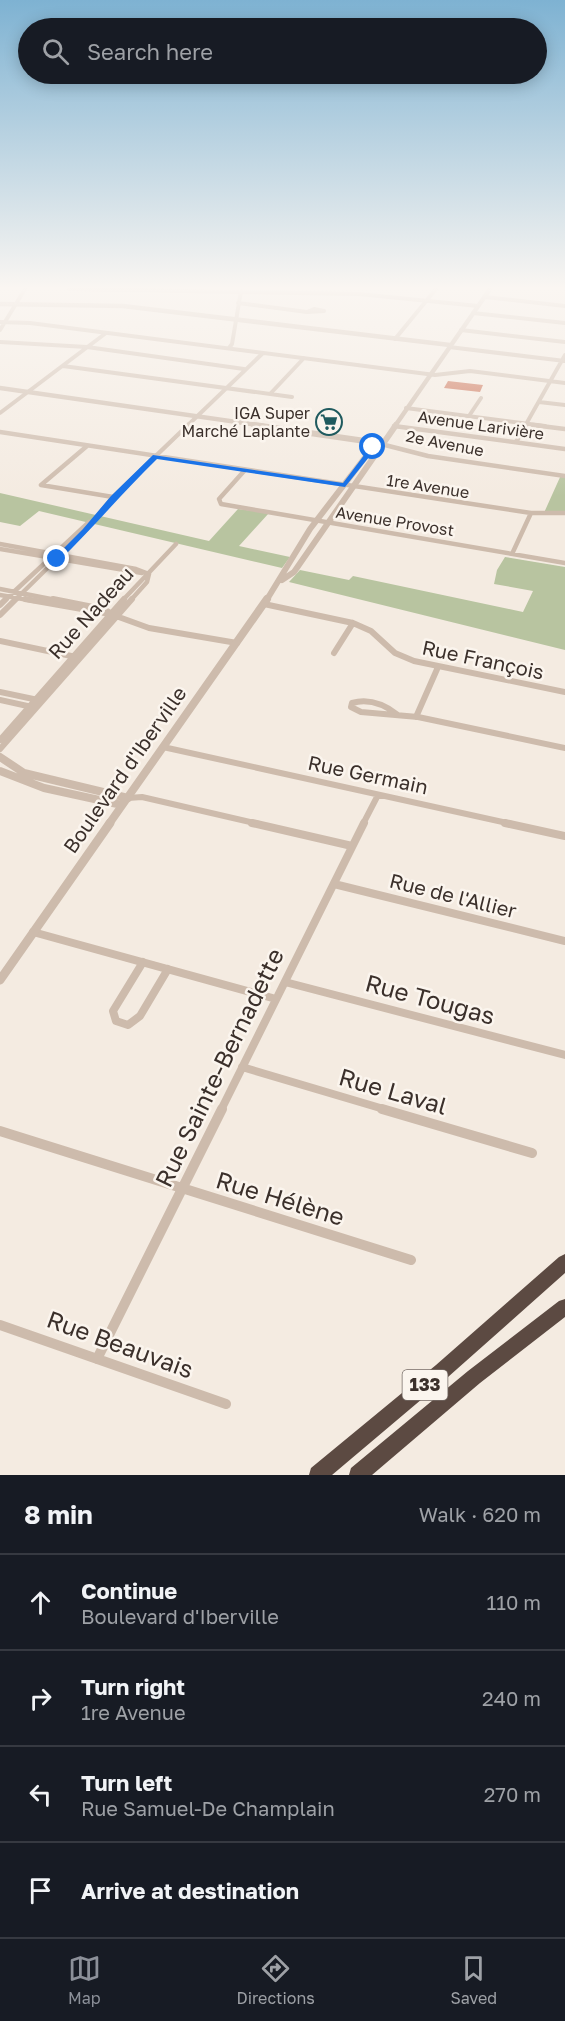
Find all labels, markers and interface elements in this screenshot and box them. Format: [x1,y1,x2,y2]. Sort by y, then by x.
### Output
search box [18,18,547,84]
icon: search [39,35,72,68]
text: Search here [87,38,213,65]
place label: IGA Super Marché Laplante [182,403,310,441]
street label: Avenue Larivière [417,406,545,444]
supermarket icon: IGA Super Marché Laplante [314,407,344,437]
street label: 2e Avenue [404,426,486,460]
route start [359,433,385,459]
street label: 1re Avenue [385,470,471,502]
street label: Avenue Provost [334,502,456,540]
route end [43,545,69,571]
street label: Rue Nadeau [43,561,138,663]
street label: Rue François [420,634,546,684]
street label: Boulevard d'Iberville [58,682,191,857]
street label: Rue Germain [306,750,430,798]
street label: Rue de l'Allier [387,868,519,922]
street label: Rue Sainte-Bernadette [148,943,289,1191]
street label: Rue Tougas [362,967,498,1030]
street label: Rue Laval [336,1061,451,1120]
street label: Rue Hélène [213,1164,348,1231]
street label: Rue Beauvais [43,1304,198,1384]
road number: 133 [402,1370,448,1400]
text: 8 min [24,1499,93,1530]
text: Walk · 620 m [419,1502,541,1526]
text: Continue [81,1577,177,1604]
icon: ahead [24,1586,57,1619]
text: 110 m [487,1590,541,1614]
text: Boulevard d'Iberville [81,1604,279,1628]
text: Turn right [81,1673,185,1700]
icon: right [24,1682,57,1715]
text: 240 m [482,1686,541,1710]
text: 1re Avenue [81,1700,186,1724]
text: Turn left [81,1769,172,1796]
icon: left [24,1778,57,1811]
text: 270 m [484,1782,541,1806]
text: Rue Samuel-De Champlain [81,1796,335,1820]
icon: arrive [24,1874,57,1907]
text: Arrive at destination [81,1877,299,1904]
tab: Map [68,1952,101,2008]
tab: Directions [237,1952,315,2008]
tab: Saved [450,1952,497,2008]

